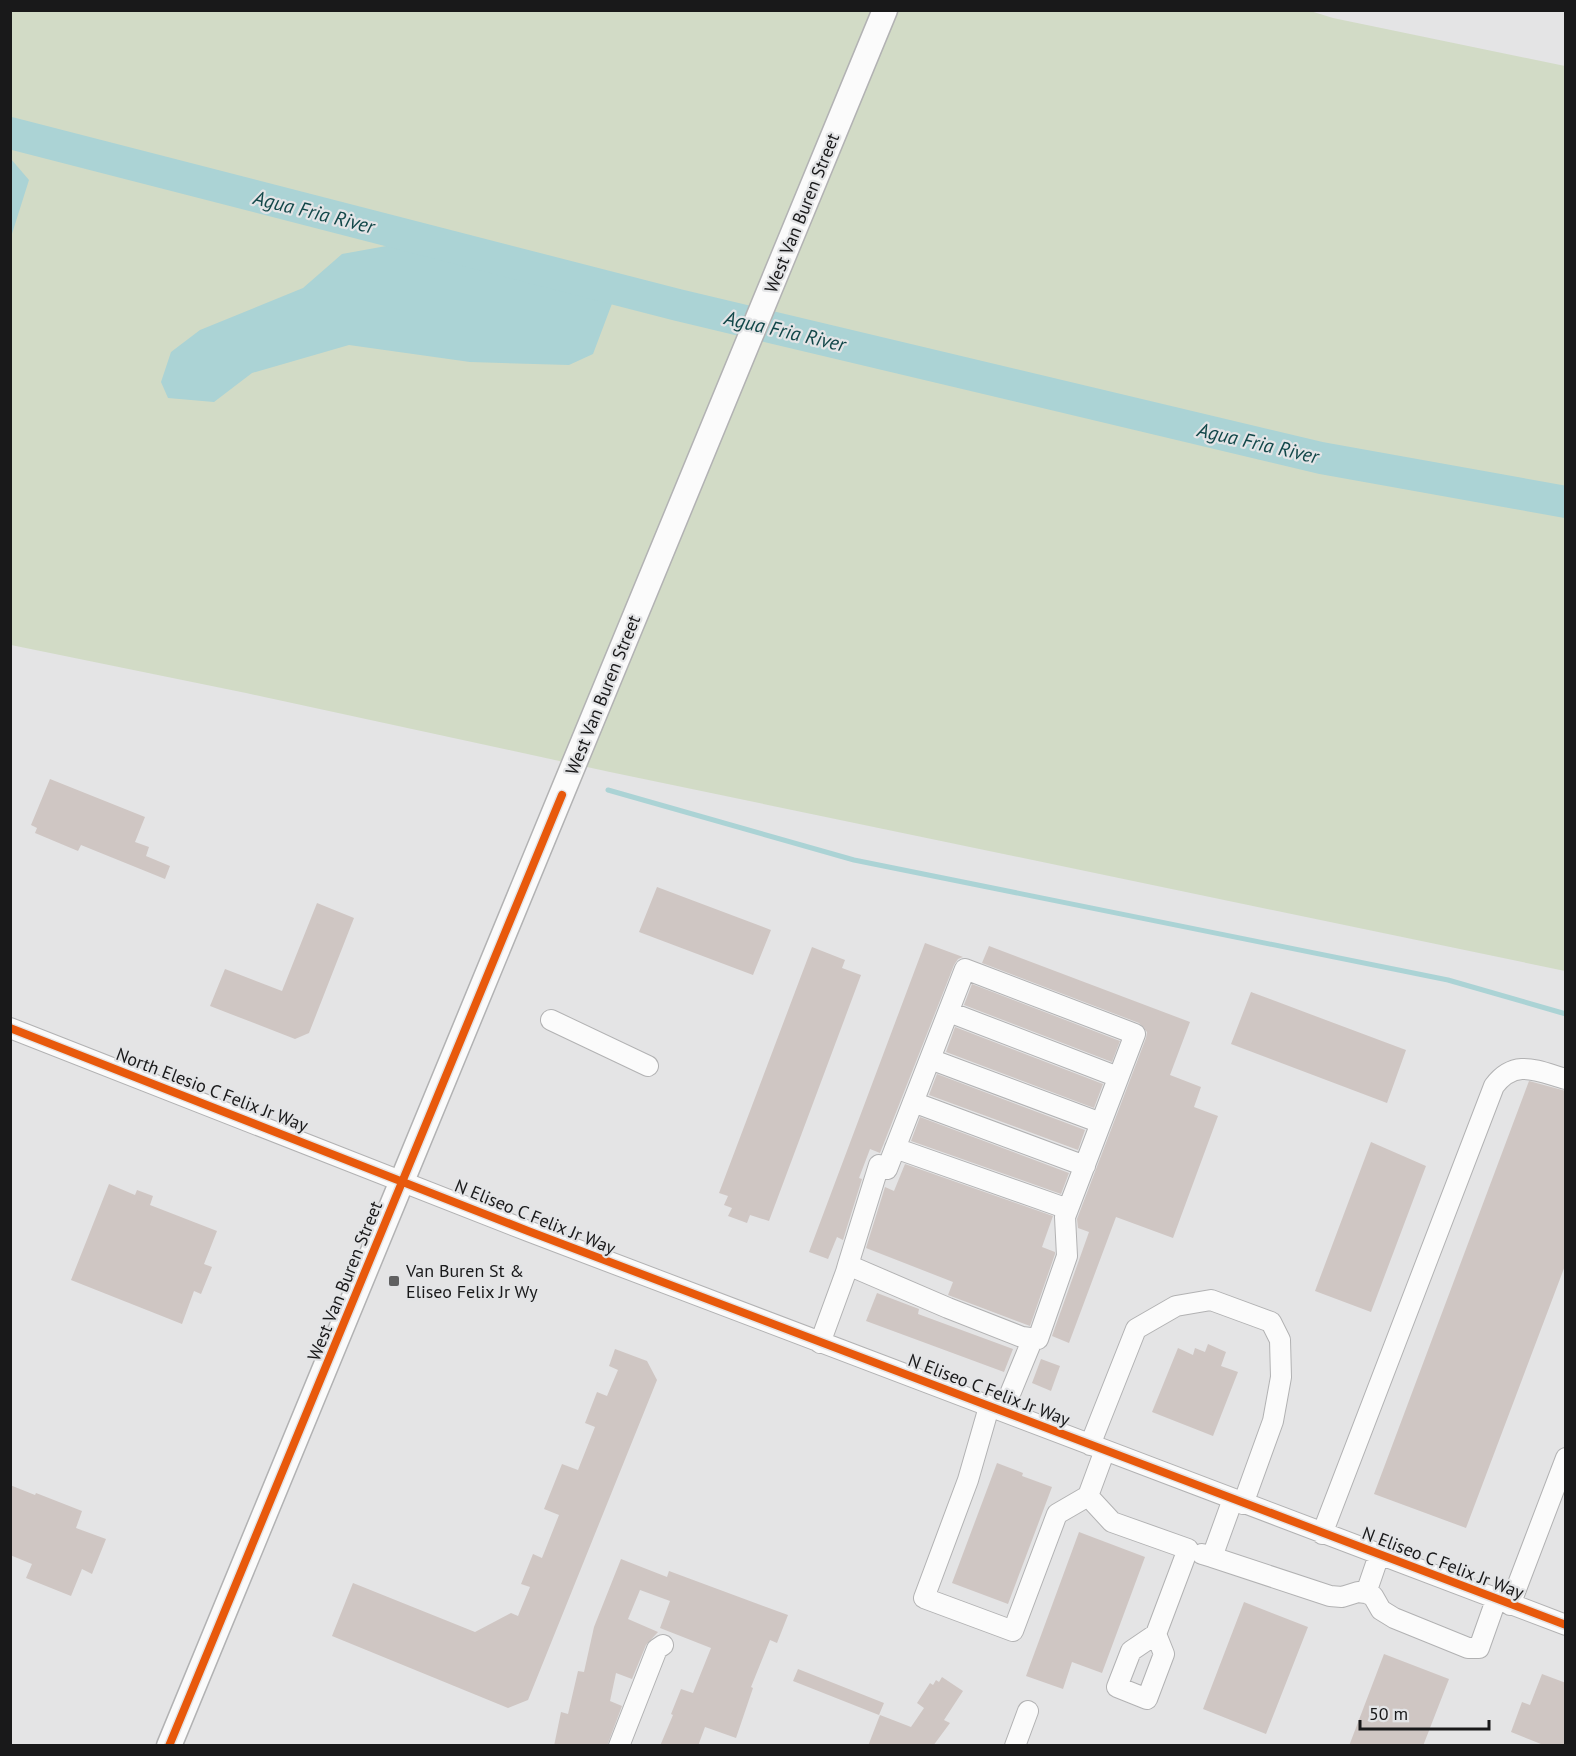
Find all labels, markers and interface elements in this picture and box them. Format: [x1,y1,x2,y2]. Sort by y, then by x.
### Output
street label: West Van Buren Street [759,130,844,296]
water label: Agua Fria River [250,184,379,240]
water label: Agua Fria River [721,304,850,358]
water label: Agua Fria River [1194,416,1323,470]
street label: West Van Buren Street [560,612,645,778]
street label: North Elesio C Felix Jr Way [113,1042,312,1137]
street label: N Eliseo C Felix Jr Way [451,1174,620,1260]
street label: West Van Buren Street [302,1198,387,1364]
place label: Van Buren St & Eliseo Felix Jr Wy [405,1259,538,1303]
marker: Van Buren St & Eliseo Felix Jr Wy [387,1274,401,1288]
street label: N Eliseo C Felix Jr Way [905,1348,1074,1431]
street label: N Eliseo C Felix Jr Way [1359,1521,1528,1604]
scale bar [1360,1693,1489,1731]
text: 50 m [1369,1702,1408,1725]

